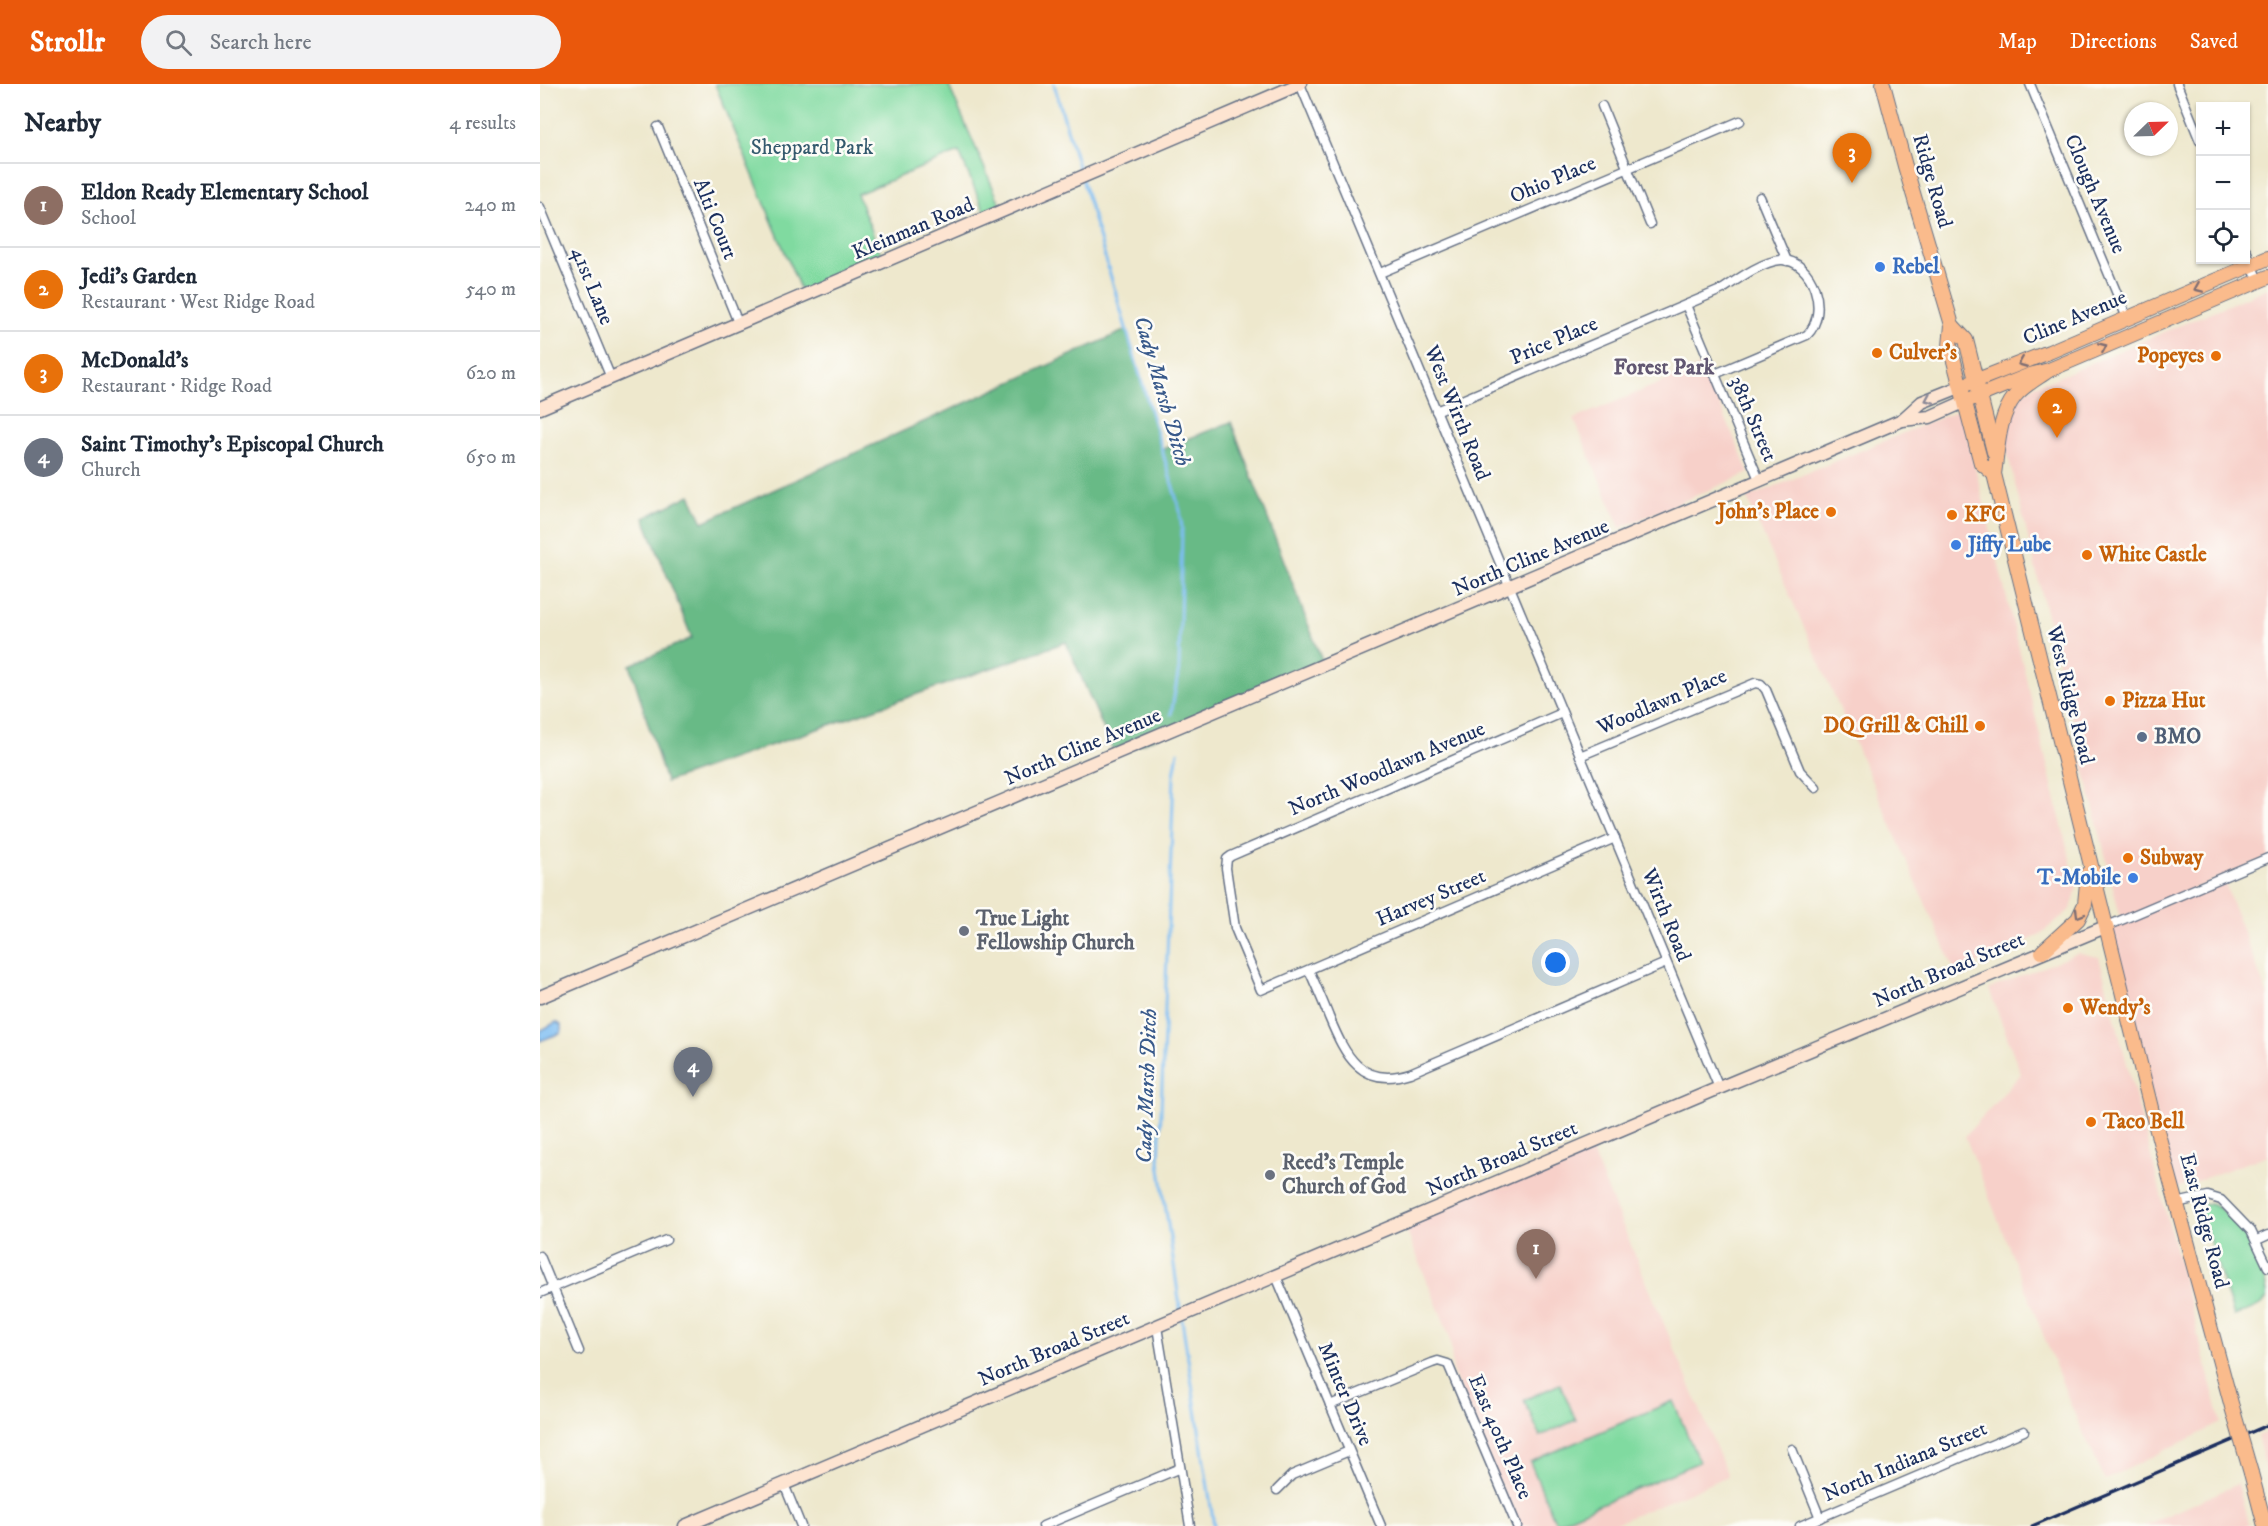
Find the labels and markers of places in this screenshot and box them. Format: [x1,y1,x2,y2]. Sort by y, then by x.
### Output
pin: 3 [1832,134,1872,183]
place label: Rebel [1892,254,1940,280]
marker: Rebel [1873,260,1887,274]
place label: Culver's [1889,340,1957,366]
place label: Popeyes [2137,343,2204,369]
marker: Culver's [1870,346,1884,360]
marker: Popeyes [2209,349,2223,363]
pin: 2 [2038,388,2077,438]
place label: John's Place [1715,499,1819,525]
place label: KFC [1964,502,2006,528]
marker: John's Place [1824,505,1838,519]
marker: KFC [1945,508,1959,522]
place label: Jiffy Lube [1966,532,2052,558]
marker: Jiffy Lube [1949,538,1963,552]
place label: White Castle [2098,542,2207,568]
marker: White Castle [2080,548,2094,562]
place label: Pizza Hut [2122,688,2206,714]
marker: Pizza Hut [2103,694,2117,708]
place label: DQ Grill & Chill [1824,713,1969,739]
marker: DQ Grill & Chill [1973,719,1987,733]
place label: BMO [2154,724,2201,750]
marker: BMO [2135,730,2149,744]
place label: Subway [2140,845,2204,871]
marker: Subway [2121,851,2135,865]
place label: T-Mobile [2036,865,2121,891]
marker: T-Mobile [2126,871,2140,885]
place label: True Light Fellowship Church [975,906,1135,956]
marker: True Light Fellowship Church [957,924,971,938]
place label: Wendy's [2079,995,2151,1021]
marker: Wendy's [2061,1001,2075,1015]
pin: 4 [674,1048,712,1097]
place label: Taco Bell [2102,1109,2185,1135]
marker: Taco Bell [2084,1115,2098,1129]
place label: Reed's Temple Church of God [1282,1150,1407,1200]
marker: Reed's Temple Church of God [1263,1168,1277,1182]
pin: 1 [1516,1230,1556,1279]

